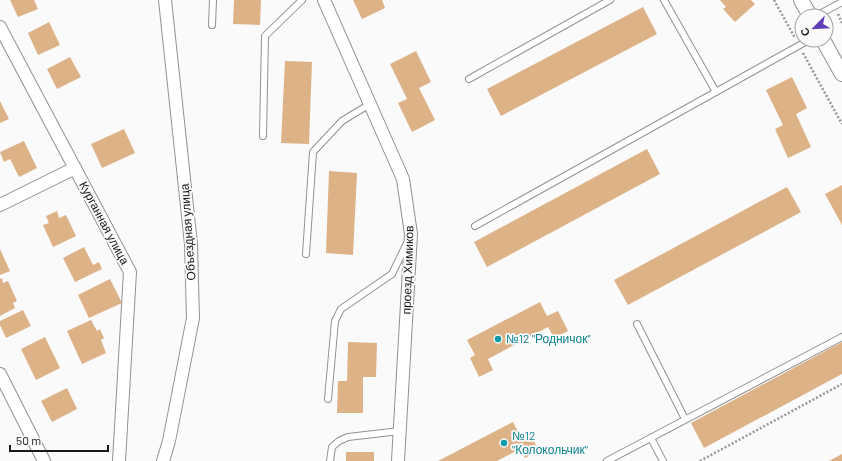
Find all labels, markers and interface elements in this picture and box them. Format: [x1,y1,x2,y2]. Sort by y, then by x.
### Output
north arrow [794,8,834,48]
text: С [797,26,812,39]
street label: Курганная улица [76,179,133,267]
street label: Объездная улица [177,183,198,281]
street label: проезд Химиков [398,225,417,315]
place label: №12 "Родничок" [506,331,591,346]
marker: №12 "Родничок" [493,334,503,344]
scale bar [10,427,108,453]
place label: №12 "Колокольчик" [512,428,588,456]
text: 50 m [16,433,41,447]
marker: №12 "Колокольчик" [499,438,509,448]

